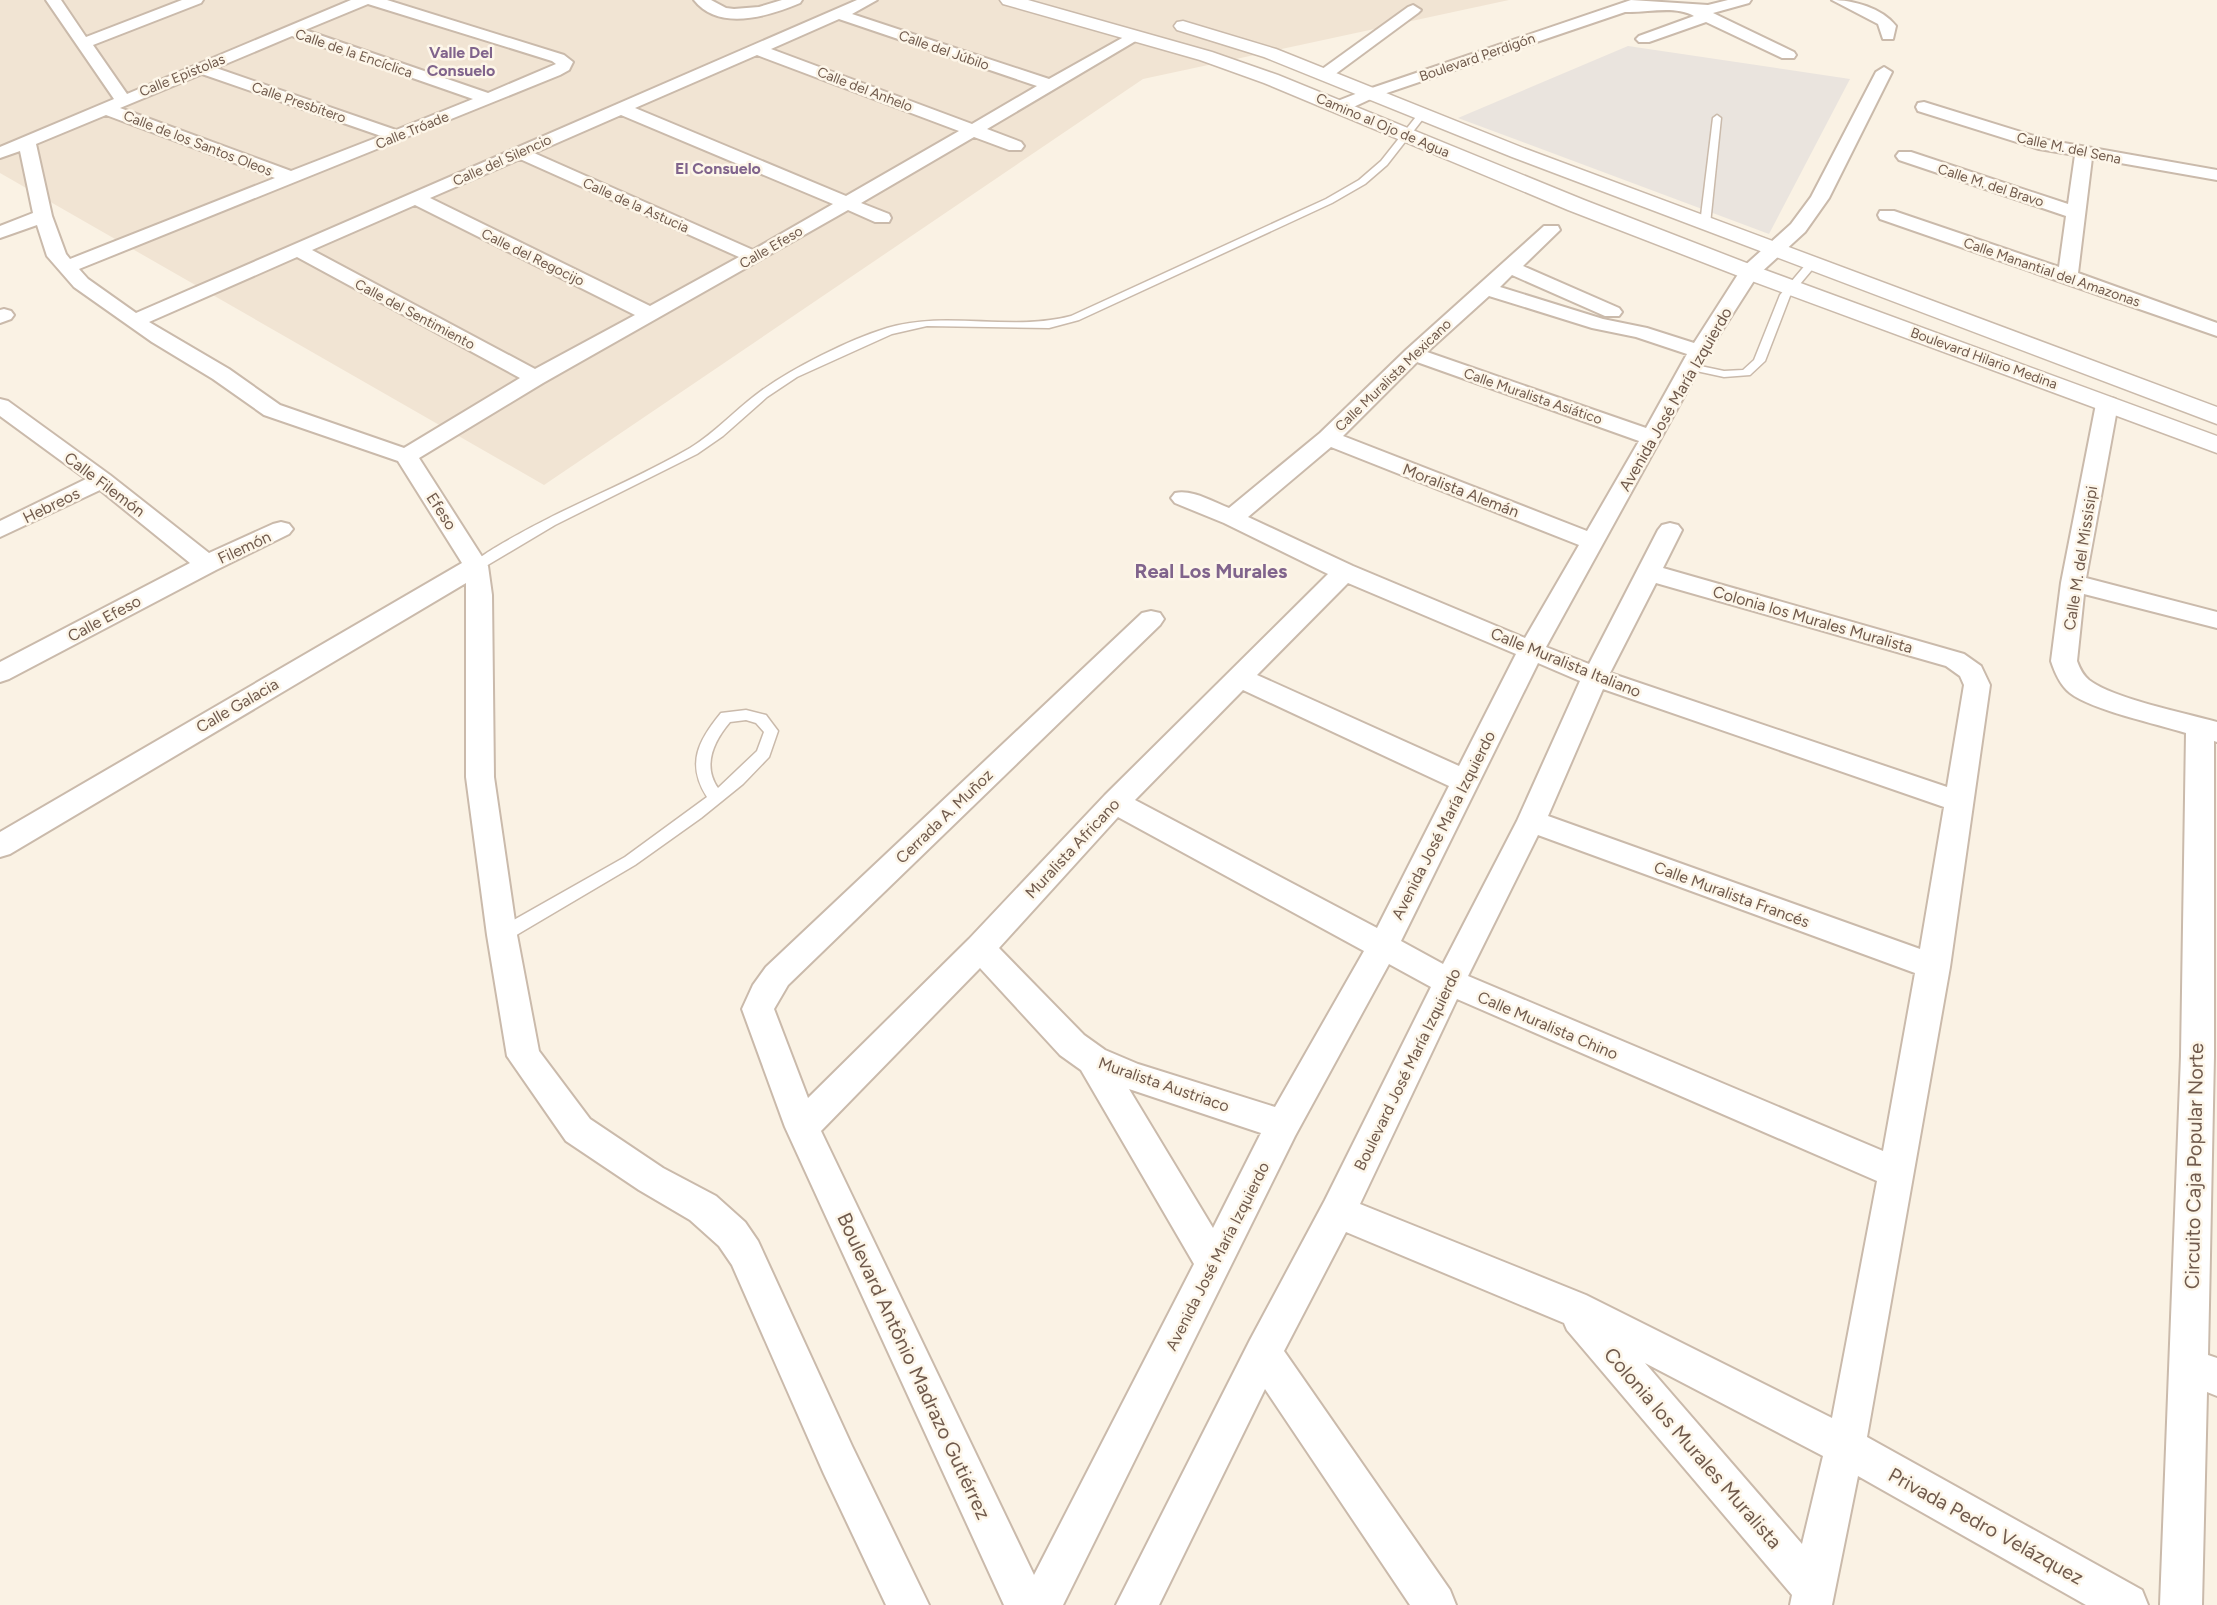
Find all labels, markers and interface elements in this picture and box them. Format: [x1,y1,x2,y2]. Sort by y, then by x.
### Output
street label: Calle de la Encíclica [293,25,415,82]
street label: Calle del Júbilo [896,27,991,74]
street label: Boulevard Perdigón [1417,30,1538,85]
district label: Valle Del Consuelo [427,43,495,80]
street label: Calle Epistolas [137,51,228,100]
street label: Calle del Anhelo [815,63,915,115]
street label: Calle Presbítero [249,78,348,127]
street label: Camino al Ojo de Agua [1313,90,1452,161]
street label: Calle de los Santos Oleos [121,107,275,180]
street label: Calle Tróade [373,108,452,153]
street label: Calle M. del Sena [2015,129,2123,168]
street label: Calle del Silencio [450,131,554,190]
district label: El Consuelo [675,159,761,178]
street label: Calle M. del Bravo [1936,160,2046,211]
street label: Calle de la Astucia [580,174,692,237]
street label: Calle Efeso [737,223,806,272]
street label: Calle del Regocijo [479,225,587,290]
street label: Calle Manantial del Amazonas [1961,234,2142,311]
street label: Calle del Sentimiento [352,276,478,353]
street label: Avenida José María Izquierdo [1615,304,1736,495]
street label: Calle Muralista Mexicano [1332,316,1455,435]
street label: Boulevard Hilario Medina [1908,324,2060,393]
street label: Calle Muralista Asiático [1461,365,1604,428]
street label: Calle Filemón [61,448,149,521]
street label: Moralista Alemán [1400,460,1522,521]
street label: Hebreos [20,484,83,527]
street label: Calle M. del Missisipi [2060,484,2101,632]
street label: Efeso [423,489,461,534]
street label: Filemón [215,527,274,568]
district label: Real Los Murales [1135,559,1287,583]
street label: Colonia los Murales Muralista [1711,582,1915,657]
street label: Calle Efeso [64,591,144,646]
street label: Calle Muralista Italiano [1488,624,1644,701]
street label: Calle Galacia [193,674,282,737]
street label: Avenida José María Izquierdo [1388,728,1499,923]
street label: Cerrada A. Muñoz [892,765,997,867]
street label: Muralista Africano [1021,794,1124,902]
street label: Calle Muralista Francés [1651,857,1812,931]
street label: Boulevard José María Izquierdo [1350,965,1465,1173]
street label: Calle Muralista Chino [1475,987,1621,1064]
street label: Circuito Caja Popular Norte [2180,1043,2208,1289]
street label: Muralista Austriaco [1096,1053,1232,1116]
street label: Avenida José María Izquierdo [1162,1159,1273,1354]
street label: Boulevard Antônio Madrazo Gutiérrez [832,1209,996,1523]
street label: Colonia los Murales Muralista [1599,1342,1787,1554]
street label: Privada Pedro Velázquez [1884,1462,2088,1590]

